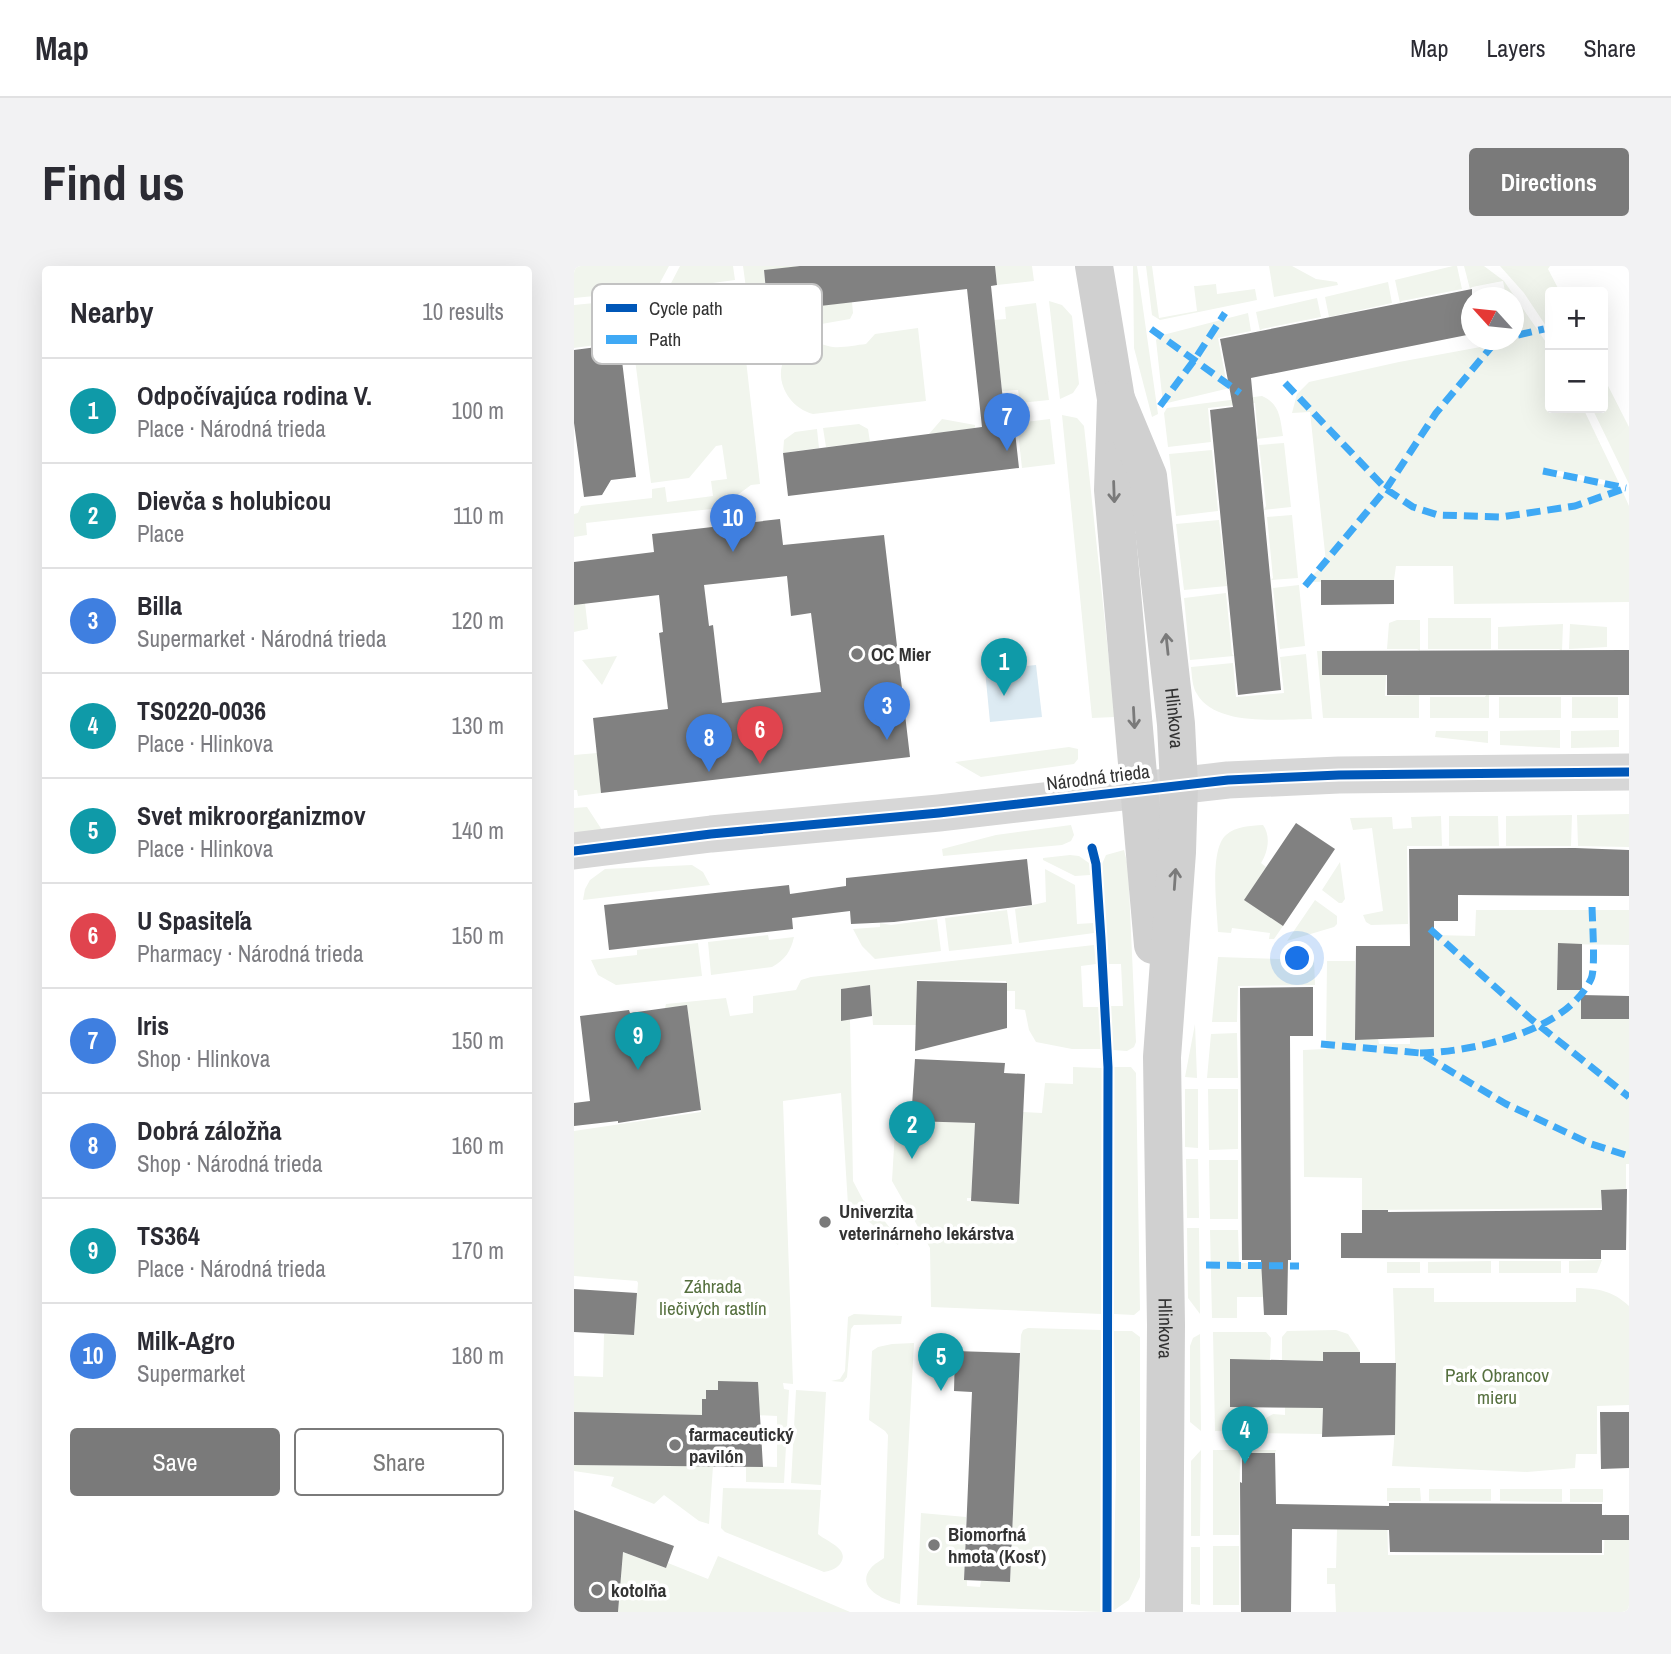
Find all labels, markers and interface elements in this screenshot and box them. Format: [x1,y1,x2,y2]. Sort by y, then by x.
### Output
text: Map [35,26,89,70]
text: Map [1410,32,1448,64]
text: Layers [1486,32,1545,64]
text: Share [1583,32,1636,64]
button: Directions [1469,148,1629,216]
text: Find us [42,149,185,215]
legend [592,284,822,364]
north arrow [1461,287,1524,350]
map controls [1545,287,1608,413]
button: + [1545,287,1608,350]
text: Nearby [70,292,153,332]
text: Cycle path [649,295,723,321]
text: 10 results [422,296,504,327]
text: Path [649,326,681,352]
button: − [1545,350,1608,413]
text: Odpočívajúca rodina V. [137,378,372,413]
pin: 7 [984,393,1030,451]
text: 1 [88,395,98,426]
text: 100 m [452,395,504,426]
text: Place · Národná trieda [137,413,326,444]
one-way arrow [1108,480,1121,503]
text: Dievča s holubicou [137,483,331,518]
pin: 10 [710,494,756,552]
text: 2 [88,500,98,531]
text: 110 m [453,500,504,531]
text: Place [137,518,184,549]
text: Billa [137,588,182,623]
text: 3 [88,605,98,636]
text: 120 m [452,605,504,636]
text: Supermarket · Národná trieda [137,623,387,654]
one-way arrow [1160,633,1173,655]
pin: 1 [981,638,1027,696]
place label: OC Mier [871,641,931,667]
marker: OC Mier [849,646,865,662]
pin: 3 [864,682,910,740]
street label: Hlinkova [1159,686,1190,749]
text: TS0220-0036 [137,693,266,728]
pin: 6 [737,706,783,764]
one-way arrow [1128,706,1141,729]
text: 4 [88,710,98,741]
text: 130 m [452,710,504,741]
pin: 8 [686,714,732,772]
text: Place · Hlinkova [137,728,273,759]
street label: Národná trieda [1045,758,1151,796]
text: Svet mikroorganizmov [137,798,366,833]
text: 5 [88,815,98,846]
text: 140 m [452,815,504,846]
text: Place · Hlinkova [137,833,273,864]
one-way arrow [1169,867,1182,890]
text: U Spasiteľa [137,903,252,938]
text: 6 [88,920,98,951]
text: 150 m [452,920,504,951]
text: Pharmacy · Národná trieda [137,938,363,969]
your location [1280,941,1314,975]
text: Iris [137,1008,169,1043]
pin: 9 [615,1012,661,1070]
text: 7 [88,1025,98,1056]
text: 150 m [452,1025,504,1056]
text: Shop · Hlinkova [137,1043,270,1074]
pin: 2 [889,1101,935,1159]
text: Dobrá záložňa [137,1113,282,1148]
text: 8 [88,1130,98,1161]
text: 160 m [452,1130,504,1161]
text: Shop · Národná trieda [137,1148,323,1179]
place label: Univerzita veterinárneho lekárstva [839,1198,1014,1246]
marker: Univerzita veterinárneho lekárstva [817,1214,833,1230]
text: TS364 [137,1218,200,1253]
text: 9 [88,1235,98,1266]
text: 170 m [452,1235,504,1266]
text: Place · Národná trieda [137,1253,326,1284]
park label: Záhrada liečivých rastlín [659,1273,767,1321]
street label: Hlinkova [1153,1298,1179,1359]
text: Milk-Agro [137,1323,235,1358]
pin: 5 [918,1333,964,1391]
text: 10 [83,1340,103,1371]
text: 180 m [452,1340,504,1371]
text: Supermarket [137,1358,245,1389]
park label: Park Obrancov mieru [1445,1362,1549,1410]
pin: 4 [1222,1406,1268,1464]
place label: farmaceutický pavilón [689,1421,794,1469]
button: Save [70,1428,280,1496]
button: Share [294,1428,504,1496]
marker: farmaceutický pavilón [667,1437,683,1453]
place label: Biomorfná hmota (Kosť) [948,1521,1046,1569]
marker: Biomorfná hmota (Kosť) [926,1537,942,1553]
place label: kotolňa [611,1577,667,1603]
marker: kotolňa [589,1582,605,1598]

